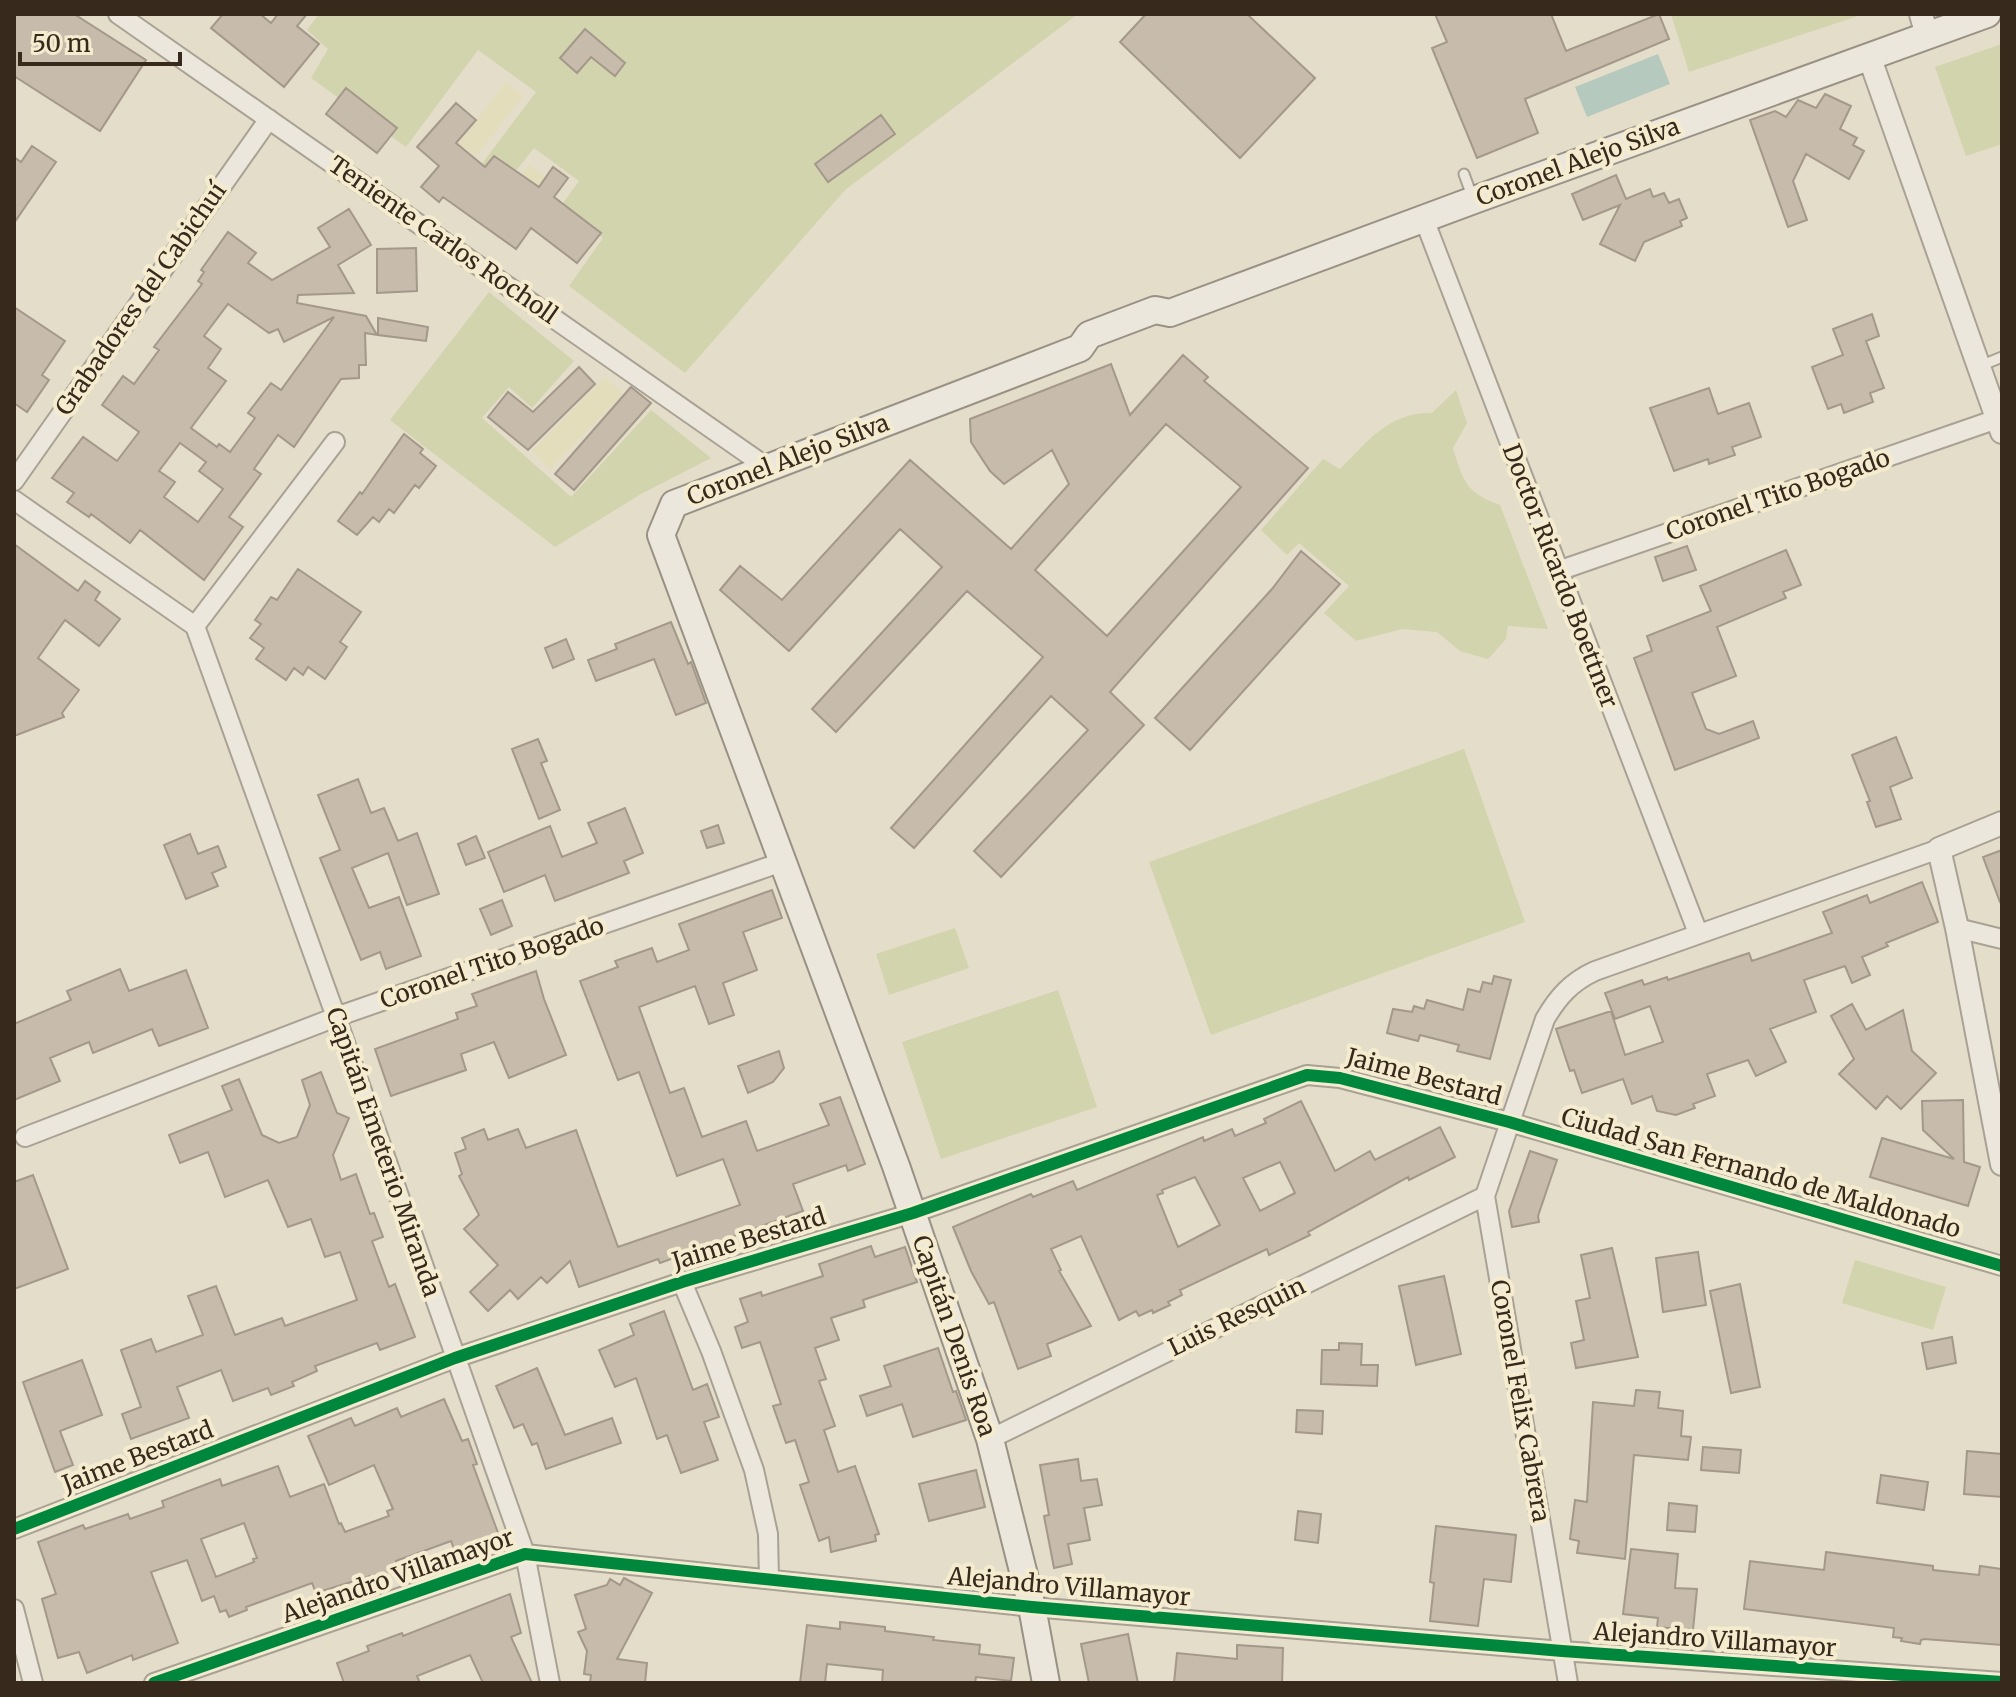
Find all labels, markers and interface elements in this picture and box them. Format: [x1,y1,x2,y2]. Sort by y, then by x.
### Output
scale bar [20,16,180,66]
text: 50 m [32,28,91,59]
street label: Coronel Alejo Silva [1472,110,1684,213]
street label: Teniente Carlos Rocholl [323,149,564,330]
street label: Grabadores del Cabichuí [48,175,234,421]
street label: Coronel Alejo Silva [682,407,893,512]
street label: Doctor Ricardo Boettner [1496,439,1625,712]
street label: Coronel Tito Bogado [1662,442,1894,547]
street label: Coronel Tito Bogado [376,910,608,1015]
street label: Capitán Emeterio Miranda [319,1003,448,1301]
street label: Jaime Bestard [1342,1041,1505,1112]
street label: Ciudad San Fernando de Maldonado [1558,1101,1964,1244]
street label: Jaime Bestard [667,1200,829,1277]
street label: Capitán Denis Roa [906,1231,1003,1440]
street label: Luis Resquin [1163,1270,1310,1363]
street label: Coronel Felix Cabrera [1484,1277,1557,1525]
street label: Jaime Bestard [57,1414,218,1500]
street label: Alejandro Villamayor [277,1521,518,1630]
street label: Alejandro Villamayor [945,1560,1192,1613]
street label: Alejandro Villamayor [1592,1615,1838,1663]

